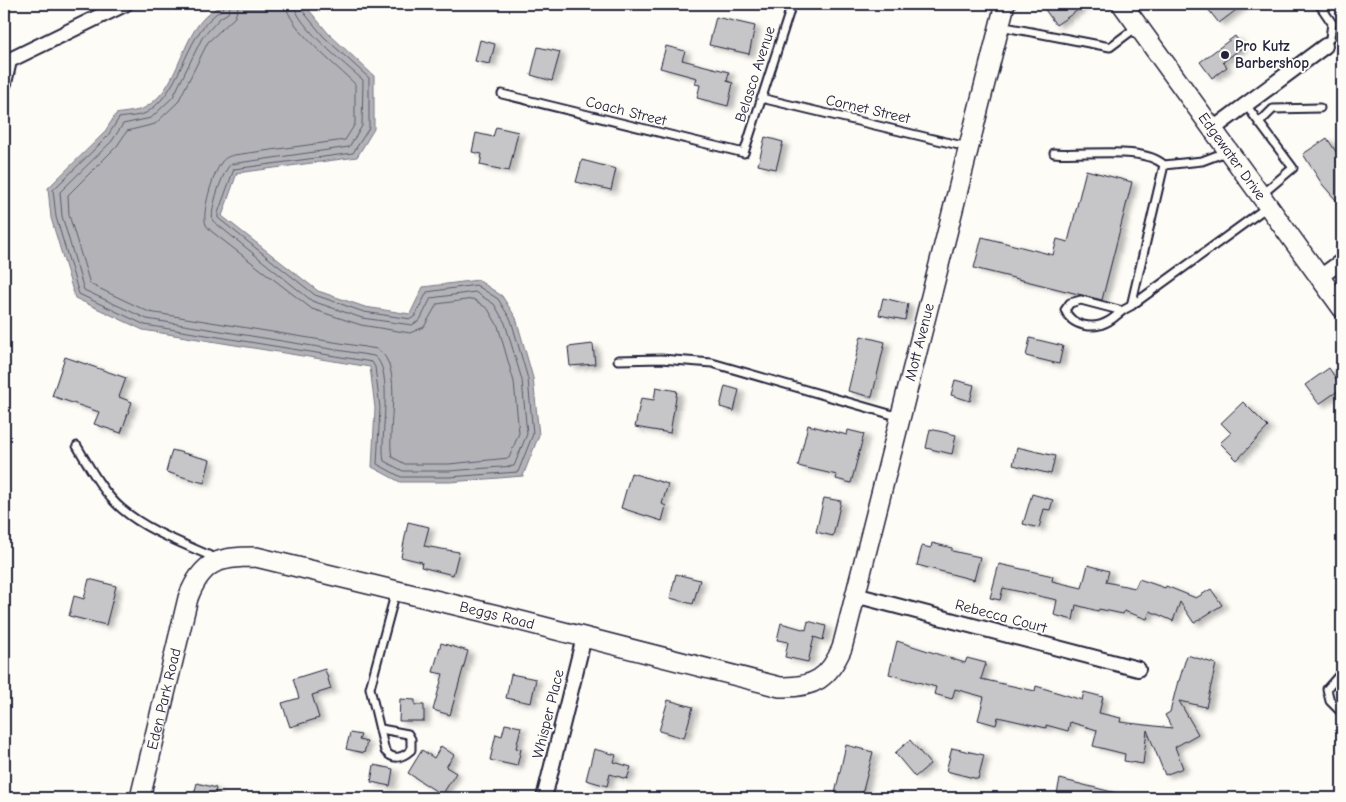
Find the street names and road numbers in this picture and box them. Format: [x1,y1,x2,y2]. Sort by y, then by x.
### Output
street label: Belasco Avenue [731,23,779,124]
street label: Cornet Street [824,91,912,128]
street label: Coach Street [584,92,669,130]
street label: Edgewater Drive [1195,109,1270,204]
street label: Mott Avenue [901,301,938,383]
street label: Rebecca Court [953,595,1049,637]
street label: Beggs Road [458,597,536,633]
street label: Eden Park Road [143,646,185,751]
street label: Whisper Place [528,667,568,760]

